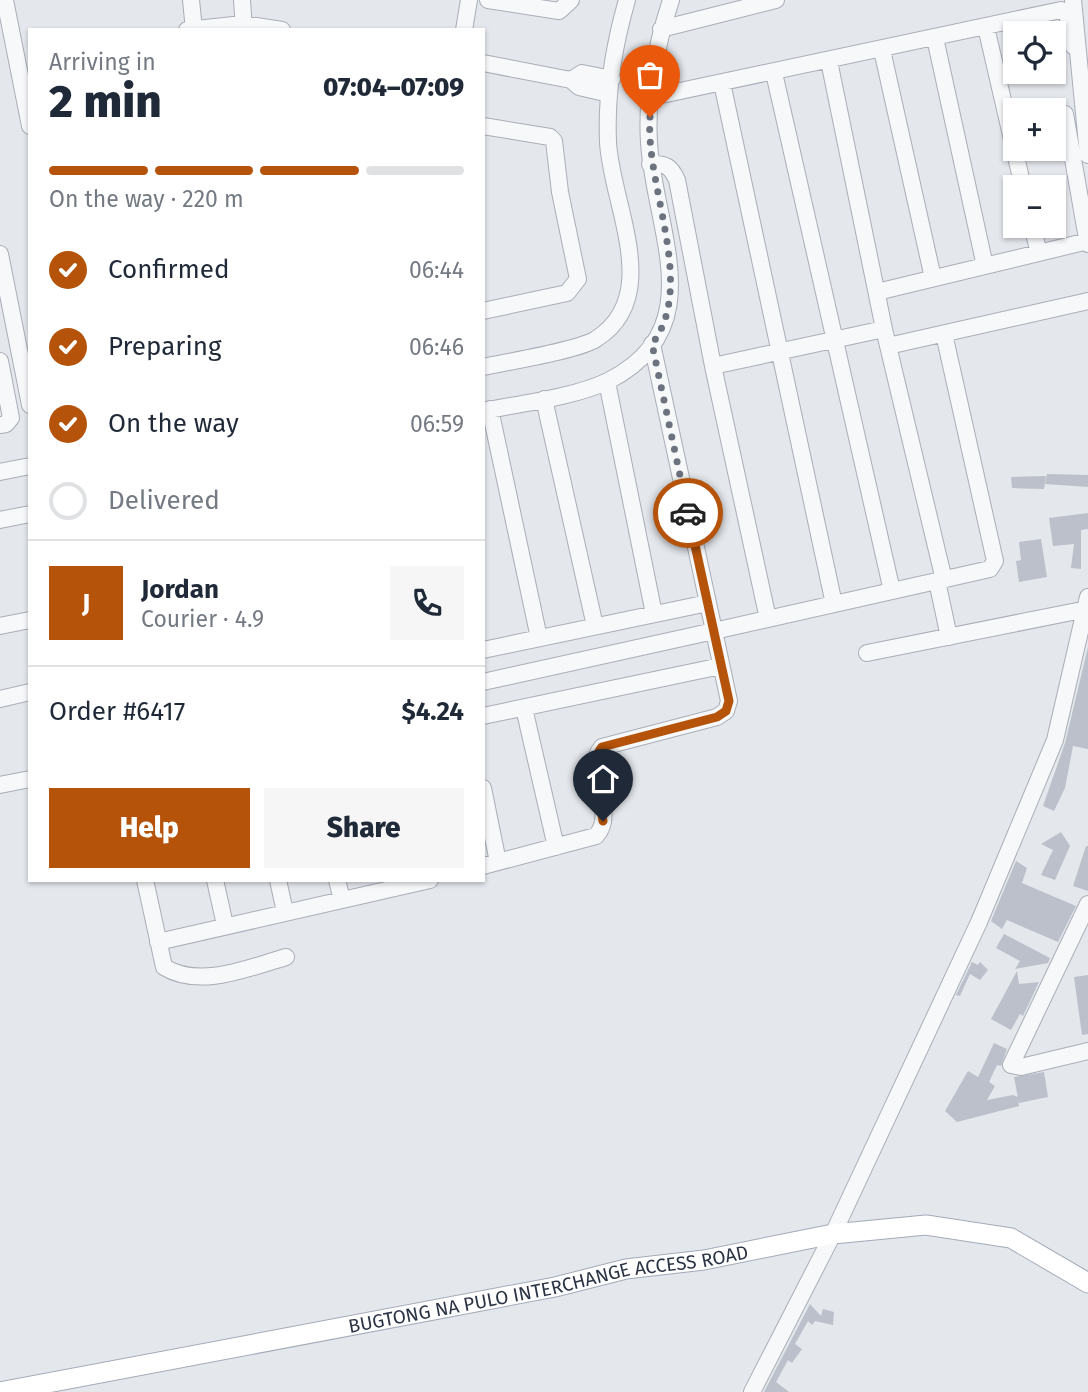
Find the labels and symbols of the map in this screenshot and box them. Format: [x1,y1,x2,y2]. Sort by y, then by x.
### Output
pin [620,45,680,117]
courier [653,478,723,548]
pin [573,749,633,821]
street label: BUGTONG NA PULO INTERCHANGE ACCESS ROAD [346,1240,750,1338]

